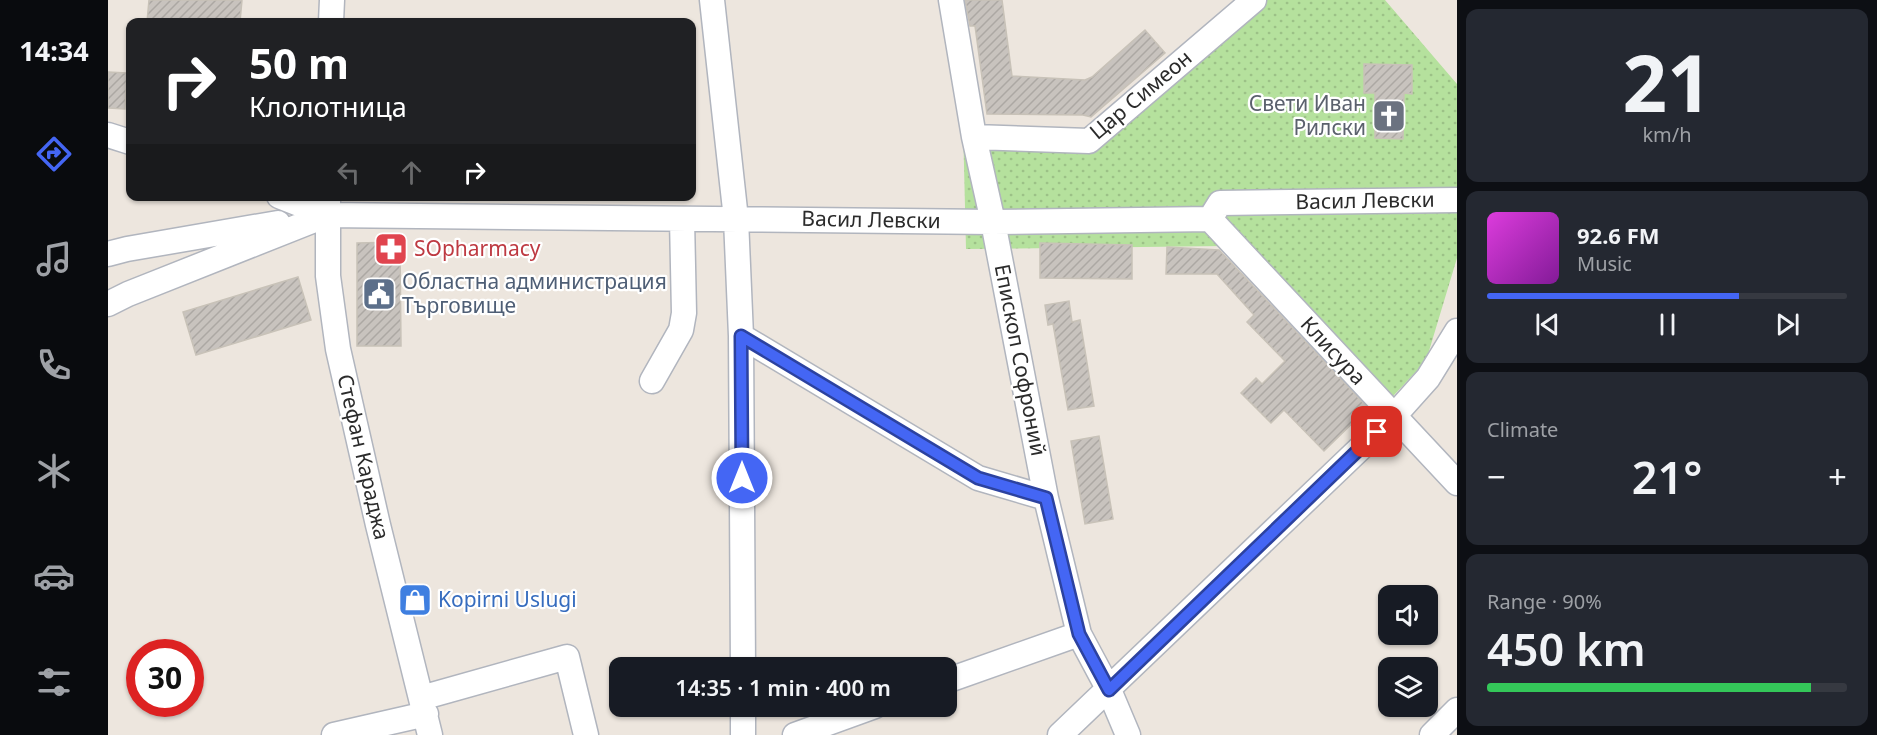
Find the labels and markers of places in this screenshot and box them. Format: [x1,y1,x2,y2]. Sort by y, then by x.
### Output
place label: Свети Иван Рилски [1249,89,1366,141]
church icon: Свети Иван Рилски [1371,98,1407,134]
pharmacy icon: SOpharmacy [373,231,409,267]
place label: SOpharmacy [414,234,541,262]
place label: Областна администрация Търговище [402,267,667,319]
public building icon: Областна администрация Търговище [361,276,397,312]
pin [1351,406,1402,457]
shop icon: Kopirni Uslugi [397,582,433,618]
place label: Kopirni Uslugi [438,585,577,613]

